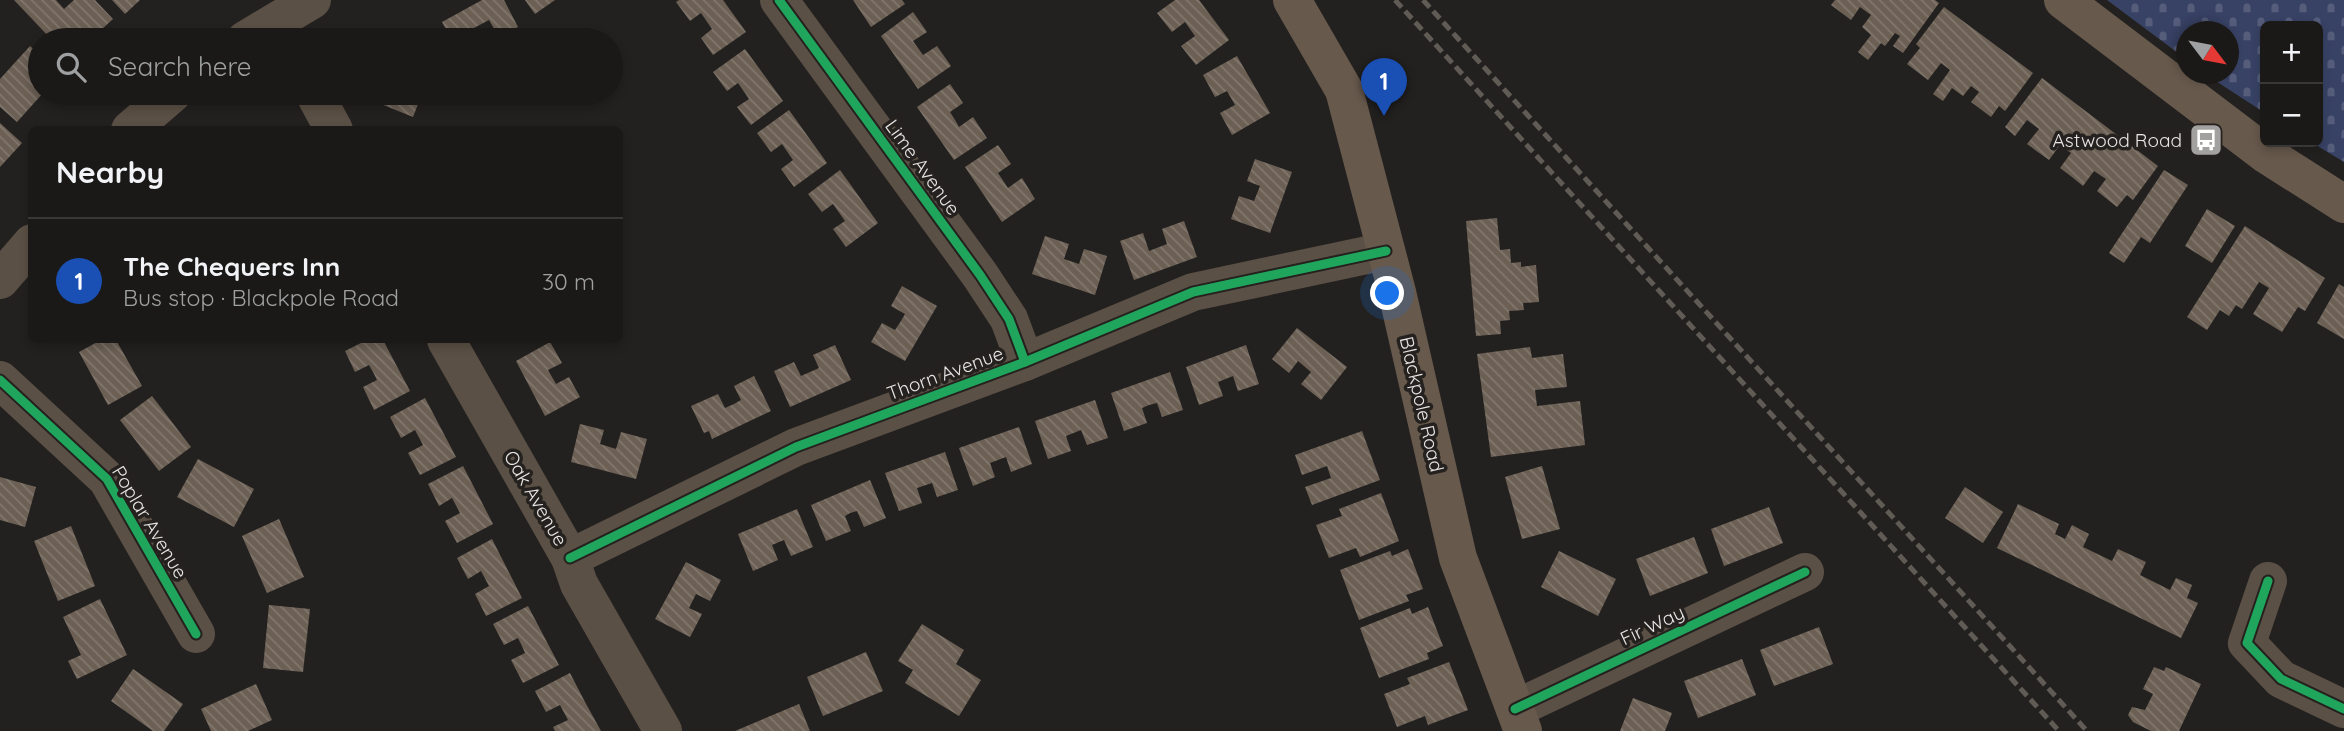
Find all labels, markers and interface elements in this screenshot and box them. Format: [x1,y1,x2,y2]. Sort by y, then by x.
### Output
north arrow [2176,21,2239,84]
map controls [2260,21,2323,147]
button: + [2260,21,2323,84]
search box [28,28,623,105]
icon: search [52,48,90,86]
text: Search here [108,50,252,83]
pin: 1 [1361,58,1407,116]
button: − [2260,84,2323,147]
street label: Lime Avenue [880,114,966,220]
bus stop icon: Astwood Road [2187,121,2225,159]
place label: Astwood Road [2053,128,2182,152]
text: Nearby [56,153,164,191]
text: The Chequers Inn [123,250,340,283]
text: 1 [75,267,83,296]
text: 30 m [542,267,595,296]
your location [1370,276,1404,310]
text: Bus stop · Blackpole Road [123,283,399,312]
street label: Blackpole Road [1395,334,1449,474]
street label: Thorn Avenue [883,341,1007,405]
street label: Oak Avenue [499,446,573,550]
street label: Poplar Avenue [107,461,193,583]
street label: Fir Way [1616,600,1688,650]

